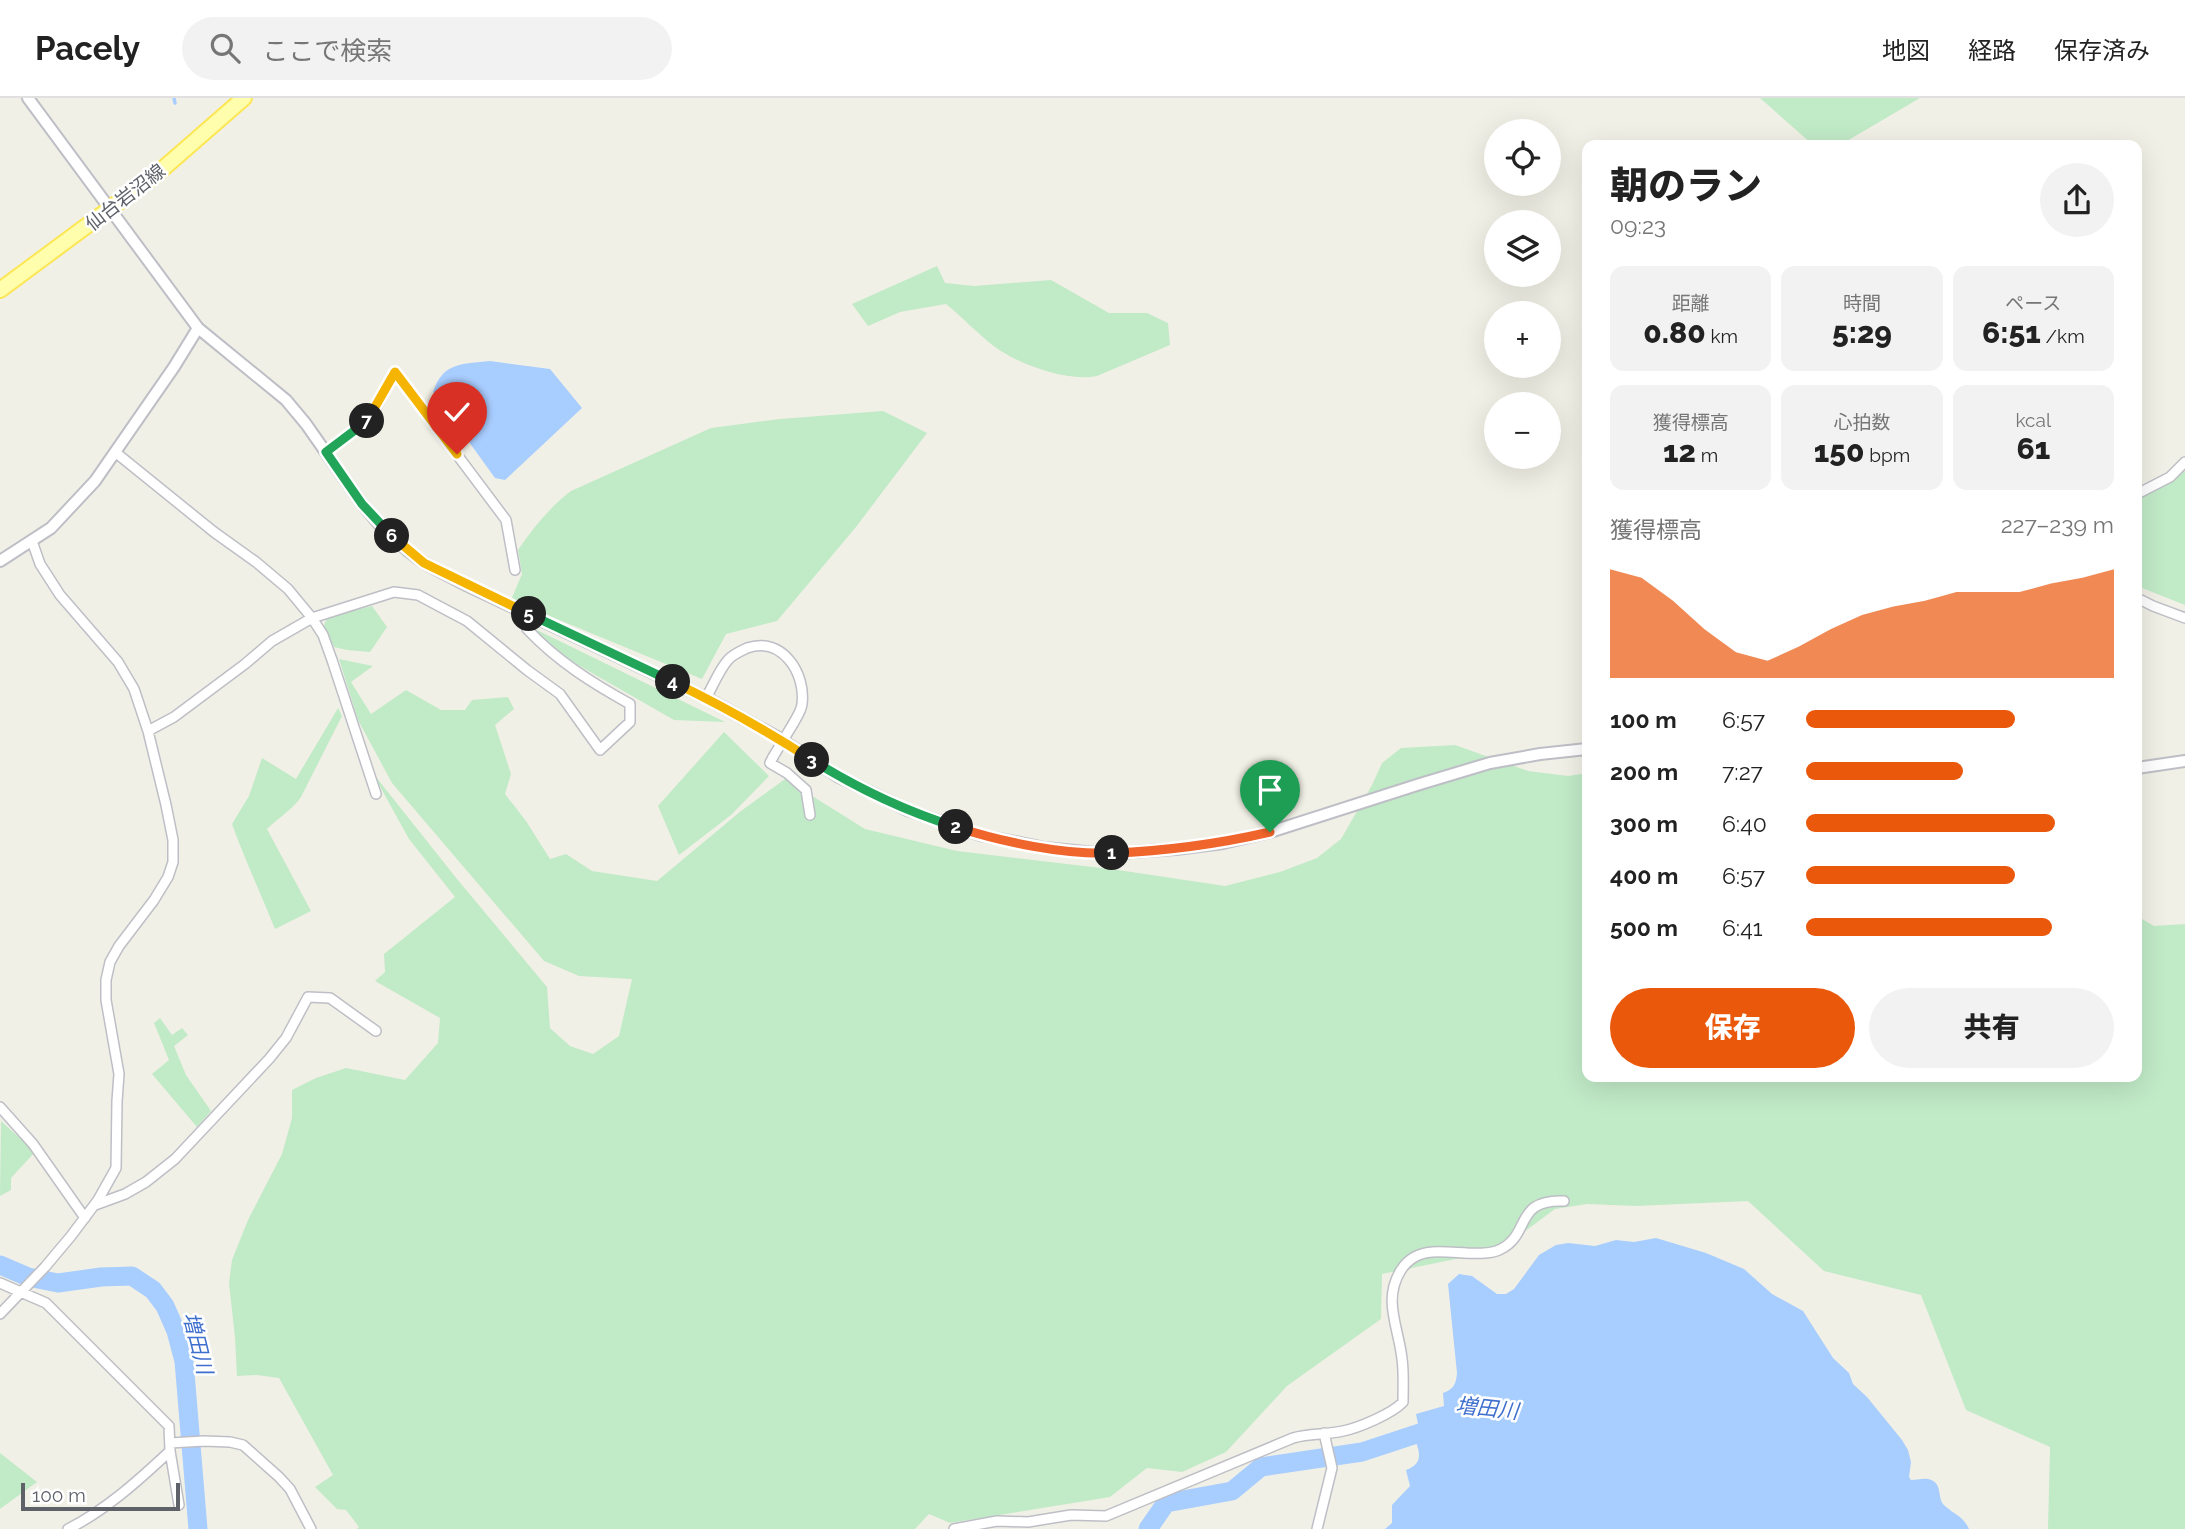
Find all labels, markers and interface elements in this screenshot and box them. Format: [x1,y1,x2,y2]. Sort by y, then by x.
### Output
search box [182,17,672,80]
text: Pacely [35,29,140,68]
icon: search [206,29,244,67]
text: ここで検索 [262,36,392,66]
text: 地図 [1882,36,1930,65]
text: 経路 [1968,36,2016,65]
text: 保存済み [2054,36,2150,65]
map controls [1484,119,1561,469]
button: locate [1484,119,1561,196]
street label: 仙台岩沼線 [81,159,169,235]
text: 朝のラン [1610,163,1762,208]
button: share [2040,163,2114,237]
button: layers [1484,210,1561,287]
text: 09:23 [1610,212,1666,239]
text: 距離 [1672,292,1710,314]
text: 時間 [1843,292,1881,314]
text: ペース [2005,292,2061,314]
button: + [1484,301,1561,378]
text: 0.80 [1643,315,1706,350]
text: 5:29 [1832,315,1892,350]
text: 6:51 [1982,315,2041,350]
text: km [1706,325,1738,347]
text: /km [2041,325,2085,347]
pin [427,382,487,454]
button: − [1484,392,1561,469]
icon: check [438,393,476,431]
pin: 7 [350,404,384,438]
text: 7 [361,409,372,431]
text: kcal [2016,409,2051,431]
text: 獲得標高 [1653,411,1729,433]
text: 心拍数 [1833,411,1891,433]
text: 61 [2016,431,2050,466]
text: 12 [1663,434,1696,469]
text: 150 [1814,434,1864,469]
text: m [1696,444,1718,466]
text: bpm [1864,444,1910,466]
text: 227–239 m [2001,511,2114,538]
text: 獲得標高 [1610,516,1702,543]
pin: 6 [374,518,410,554]
text: 6 [386,524,397,546]
pin: 5 [512,596,546,632]
text: 5 [523,602,534,624]
pin: 4 [656,664,690,700]
text: 4 [667,670,678,692]
text: 100 m [1610,706,1677,733]
text: 6:57 [1722,706,1765,733]
pin: 3 [794,742,830,778]
text: 3 [806,748,817,770]
text: 200 m [1610,758,1678,785]
text: 7:27 [1722,758,1763,785]
pin [1240,760,1300,832]
icon: arrive [1251,771,1289,809]
pin: 2 [939,810,974,844]
text: 300 m [1610,810,1678,837]
text: 6:40 [1722,810,1767,837]
text: 2 [950,815,961,837]
pin: 1 [1094,836,1130,870]
text: 1 [1107,841,1116,863]
text: 400 m [1610,862,1678,889]
text: 6:57 [1722,862,1765,889]
text: 500 m [1610,914,1678,941]
text: 6:41 [1722,914,1763,941]
button: 保存 [1610,988,1855,1068]
button: 共有 [1869,988,2114,1068]
water label: 増田川 [178,1309,218,1379]
water label: 増田川 [1454,1392,1522,1424]
scale bar [21,1480,180,1512]
text: 100 m [32,1484,86,1506]

